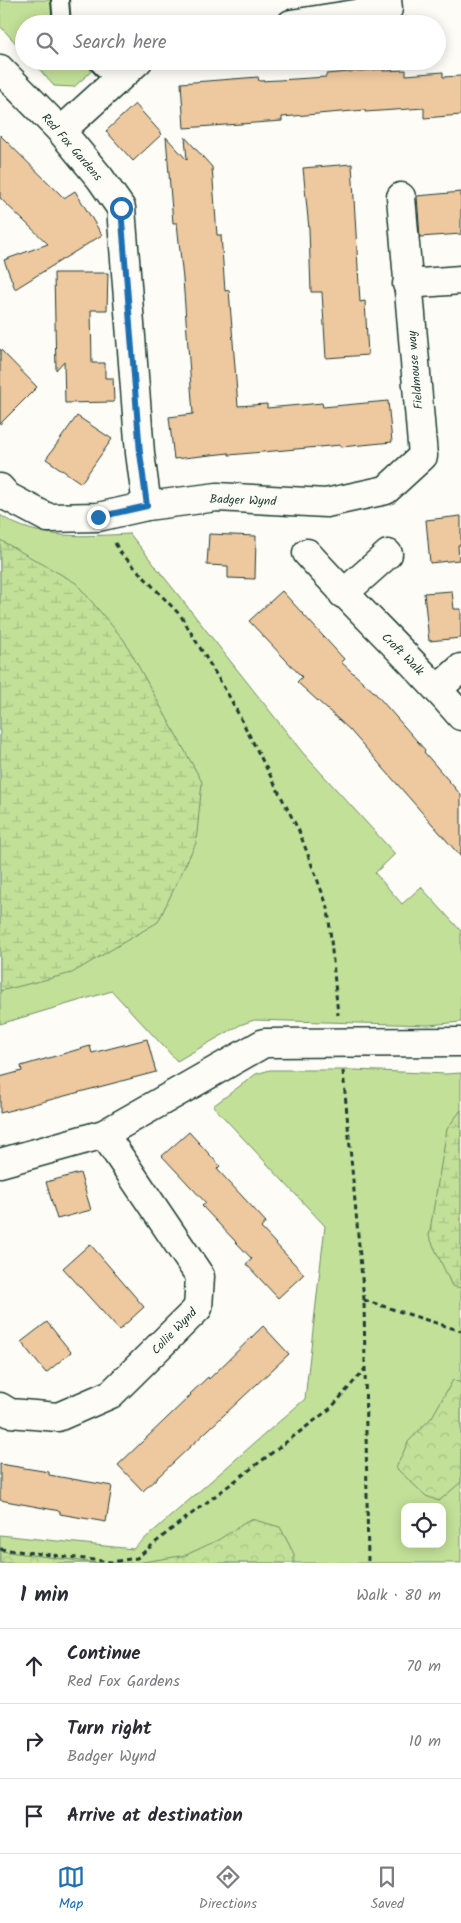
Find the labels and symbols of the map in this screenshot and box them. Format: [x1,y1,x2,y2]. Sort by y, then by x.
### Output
street label: Red Fox Gardens [37,109,107,186]
route start [110,197,133,220]
street label: Fieldmouse way [403,329,428,410]
street label: Badger Wynd [209,490,278,511]
route end [87,506,110,529]
street label: Croft Walk [377,628,429,680]
street label: Collie Wynd [147,1303,202,1359]

